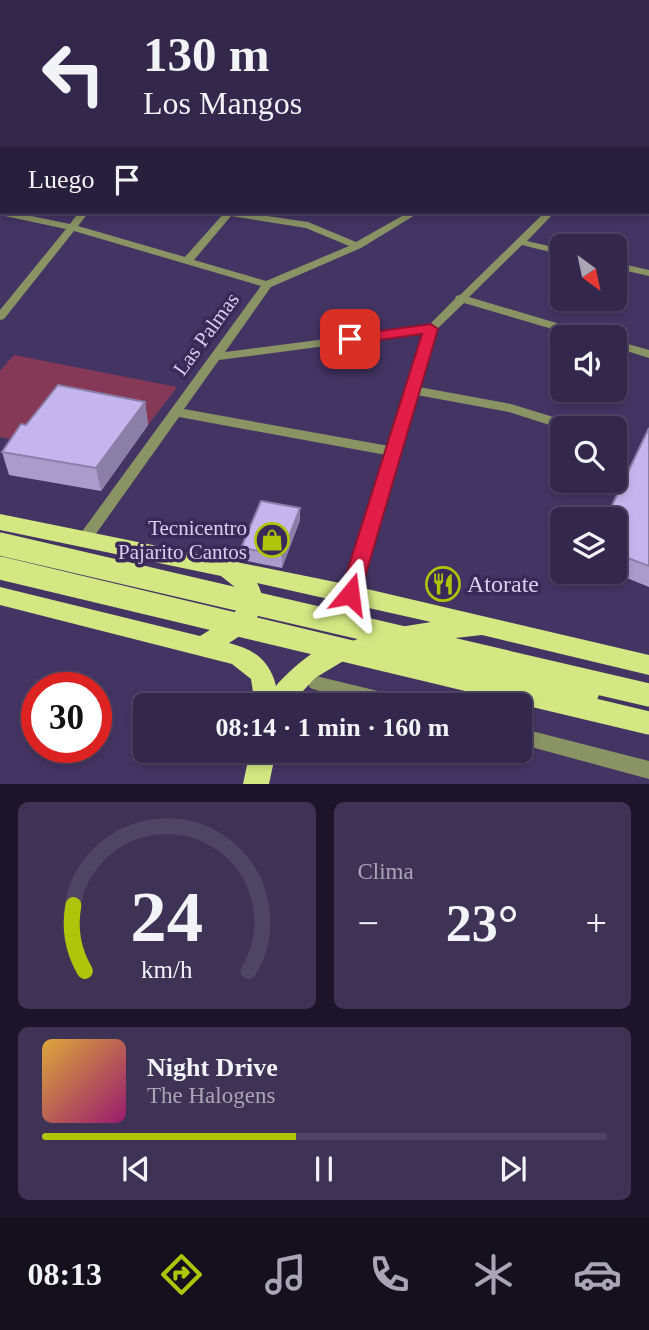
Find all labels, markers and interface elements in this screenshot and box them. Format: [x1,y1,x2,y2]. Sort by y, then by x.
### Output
text: 130 m [143,27,270,82]
icon: left [28,28,119,119]
text: Los Mangos [143,85,302,121]
icon: arrive [108,161,146,199]
text: Luego [28,165,94,194]
north arrow [550,234,626,312]
map controls [550,234,627,584]
street label: Las Palmas [168,288,244,380]
pin [320,309,380,369]
icon: arrive [331,320,369,358]
button: sound [550,325,627,402]
button: search [550,416,627,493]
button: layers [550,507,627,584]
place label: Tecnicentro Pajarito Cantos [118,516,247,564]
shop icon: Tecnicentro Pajarito Cantos [253,521,291,559]
position arrow [313,557,387,631]
restaurant icon: Atorate [424,565,462,603]
place label: Atorate [467,571,539,597]
speed limit sign: 30 [21,672,112,763]
text: 08:14 · 1 min · 160 m [216,713,450,742]
text: Clima [358,859,414,884]
text: 24 [130,877,203,958]
text: 23° [446,895,519,952]
text: − [358,902,379,944]
text: + [586,902,607,944]
text: km/h [141,956,193,983]
text: Night Drive [147,1053,278,1082]
text: The Halogens [147,1083,275,1108]
icon: previous [117,1150,155,1188]
icon: pause [305,1150,343,1188]
icon: next [494,1150,532,1188]
icon: directions [157,1250,206,1299]
icon: music [261,1250,310,1299]
icon: phone [365,1250,414,1299]
icon: climate [469,1250,518,1299]
icon: car [573,1250,622,1299]
text: 08:13 [27,1256,102,1292]

